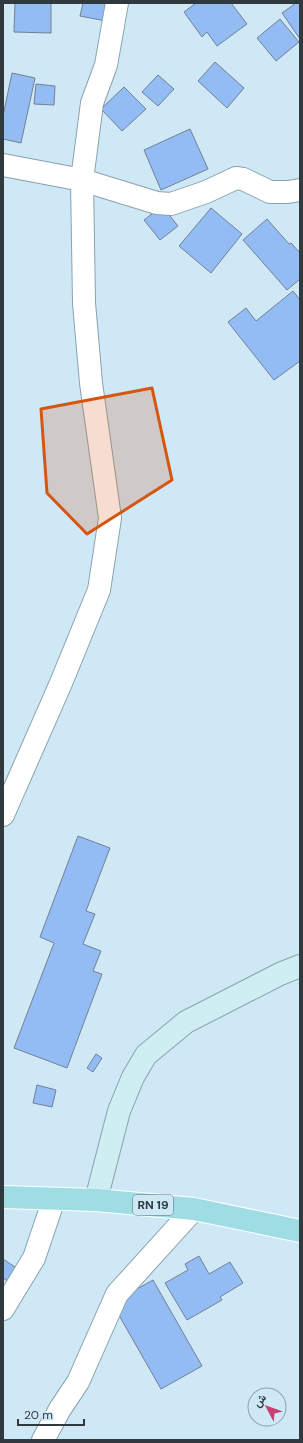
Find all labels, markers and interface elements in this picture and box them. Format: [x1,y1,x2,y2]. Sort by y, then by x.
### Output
road number: RN 19 [133,1195,173,1215]
north arrow [247,1387,287,1427]
text: ش [250,1391,269,1410]
scale bar [18,1401,84,1427]
text: 20 m [24,1407,53,1423]

